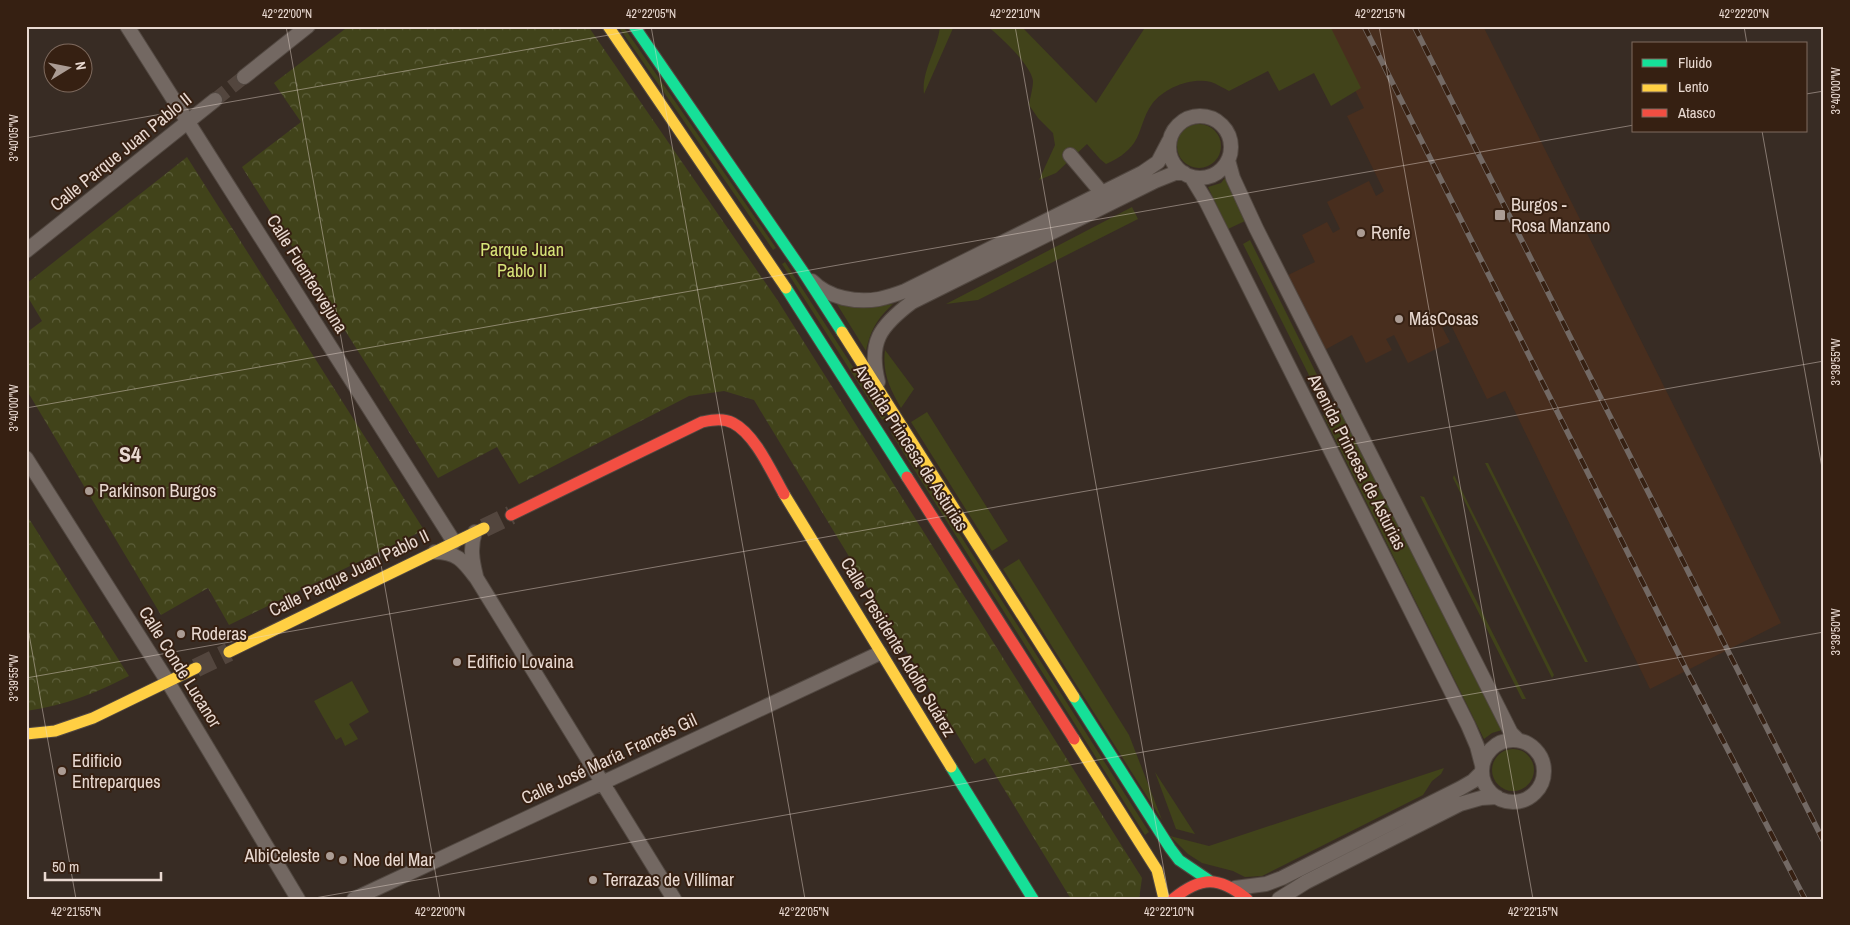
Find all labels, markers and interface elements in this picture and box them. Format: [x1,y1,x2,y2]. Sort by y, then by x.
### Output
text: 42°22'00"N [262,6,312,22]
text: 42°22'05"N [626,6,676,22]
text: 42°22'10"N [990,6,1040,22]
text: 42°22'15"N [1355,6,1405,22]
text: 42°22'20"N [1719,6,1769,22]
north arrow [42,42,92,92]
legend [1632,42,1808,132]
text: Fluido [1678,52,1712,73]
text: N [71,60,90,71]
text: 3°40'00"W [1828,67,1844,114]
text: Lento [1678,76,1709,97]
street label: Calle Parque Juan Pablo II [45,87,197,217]
text: Atasco [1677,102,1716,123]
text: 3°40'05"W [6,114,22,161]
place label: Burgos - Rosa Manzano [1511,192,1610,238]
marker: Burgos - Rosa Manzano [1493,208,1507,222]
street label: Calle Fuenteovejuna [261,210,354,338]
place label: Renfe [1371,220,1410,245]
marker: Renfe [1355,227,1367,239]
park label: Parque Juan Pablo II [480,237,564,283]
place label: MásCosas [1409,306,1479,331]
marker: MásCosas [1393,313,1405,325]
text: 3°39'55"W [1828,338,1844,385]
street label: Avenida Princesa de Asturias [847,359,975,536]
street label: Avenida Princesa de Asturias [1302,369,1413,554]
text: 3°40'00"W [6,384,22,431]
district label: S4 [119,439,141,469]
place label: Parkinson Burgos [99,478,216,503]
marker: Parkinson Burgos [83,485,95,497]
street label: Calle Parque Juan Pablo II [264,523,433,622]
street label: Calle Presidente Adolfo Suárez [835,552,962,741]
street label: Calle Conde Lucanor [133,601,228,732]
text: 3°39'50"W [1828,608,1844,655]
place label: Roderas [191,621,247,646]
marker: Roderas [175,628,187,640]
place label: Edificio Lovaina [467,649,574,674]
text: 3°39'55"W [6,654,22,701]
marker: Edificio Lovaina [451,656,463,668]
street label: Calle José María Francés Gil [517,707,701,810]
place label: Edificio Entreparques [72,748,161,794]
marker: Edificio Entreparques [56,765,68,777]
place label: AlbiCeleste [244,843,320,868]
place label: Noe del Mar [353,847,433,872]
scale bar [45,850,161,882]
marker: AlbiCeleste [324,850,336,862]
marker: Noe del Mar [337,854,349,866]
text: 50 m [52,856,79,877]
place label: Terrazas de Villímar [603,867,734,892]
marker: Terrazas de Villímar [587,874,599,886]
text: 42°21'55"N [51,904,101,920]
text: 42°22'00"N [415,904,465,920]
text: 42°22'05"N [779,904,829,920]
text: 42°22'10"N [1144,904,1194,920]
text: 42°22'15"N [1508,904,1558,920]

